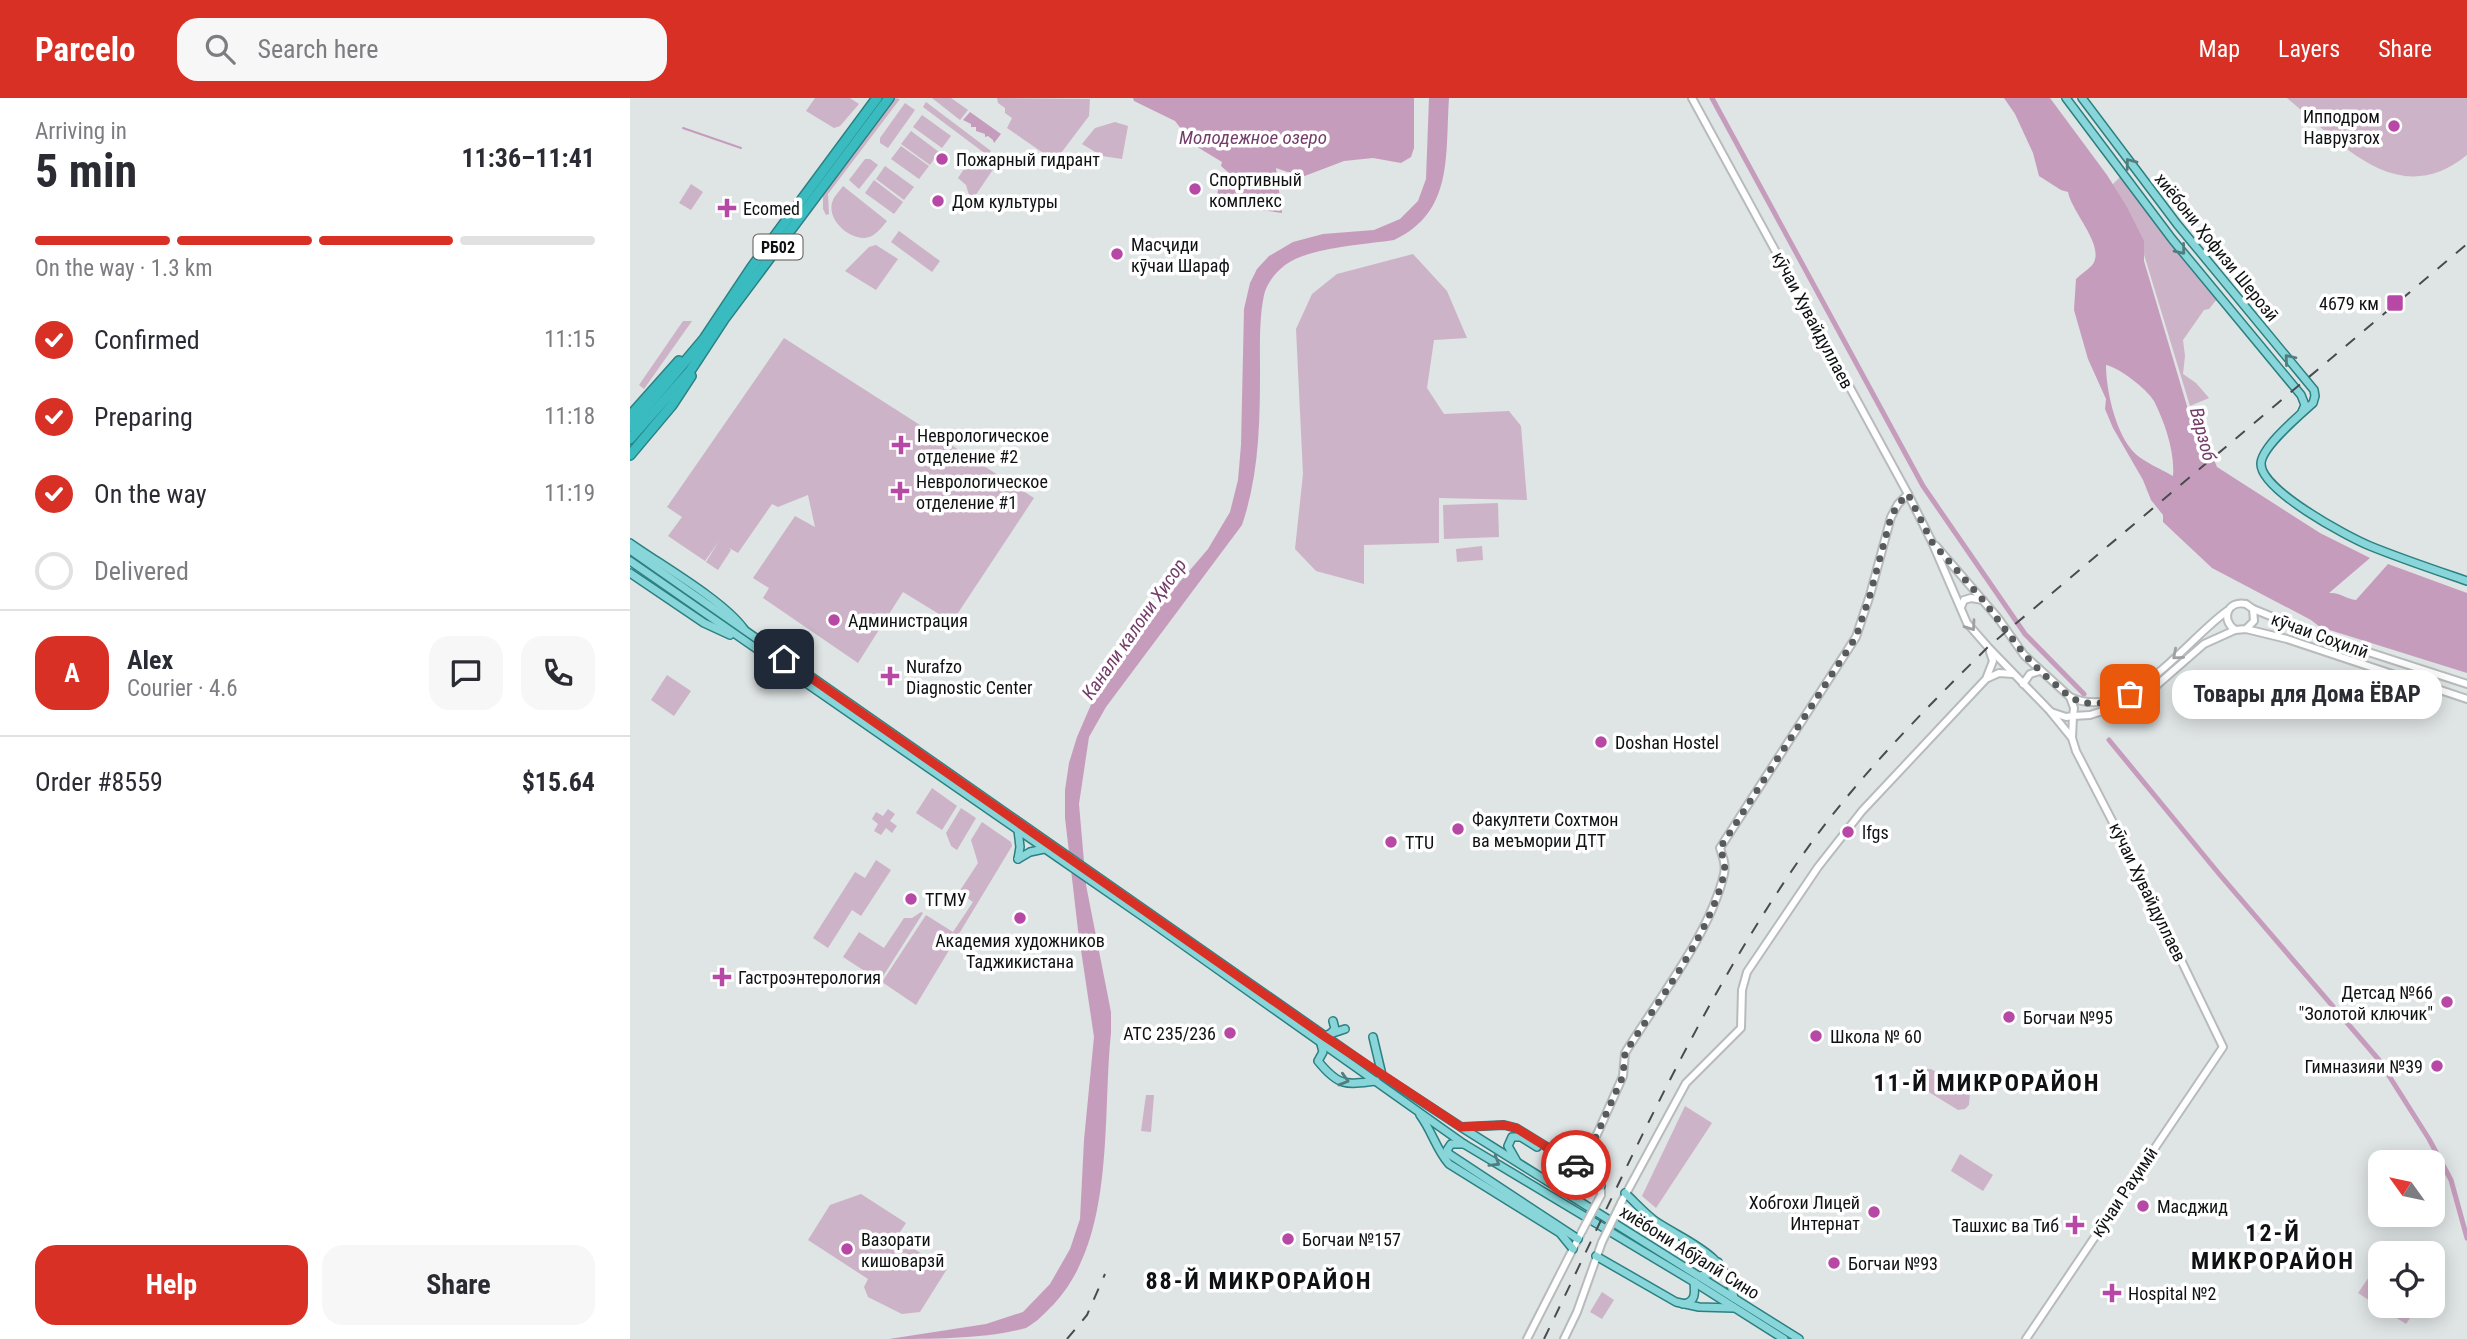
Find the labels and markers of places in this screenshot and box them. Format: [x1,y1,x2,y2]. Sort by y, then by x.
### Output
place label: Ипподром Наврузгох [2303,106,2380,148]
marker: Ипподром Наврузгох [2386,118,2402,134]
place label: Пожарный гидрант [956,149,1100,170]
marker: Пожарный гидрант [934,151,950,167]
place label: Спортивный комплекс [1209,169,1302,211]
marker: Спортивный комплекс [1187,181,1203,197]
place label: Дом культуры [952,191,1058,212]
marker: Дом культуры [930,193,946,209]
marker: Ecomed [717,198,737,218]
place label: Ecomed [743,198,800,219]
place label: Масҷиди кӯчаи Шараф [1131,234,1230,276]
marker: Масҷиди кӯчаи Шараф [1109,246,1125,262]
place label: 4679 км [2319,293,2379,314]
marker: 4679 км [2385,293,2405,313]
place label: Неврологическое отделение #2 [917,425,1049,467]
marker: Неврологическое отделение #2 [891,435,911,455]
place label: Неврологическое отделение #1 [916,471,1048,513]
marker: Неврологическое отделение #1 [890,481,910,501]
place label: Администрация [848,610,968,631]
marker: Администрация [826,612,842,628]
pin [754,629,814,689]
place label: Nurafzo Diagnostic Center [906,656,1033,698]
pin [2100,664,2160,724]
marker: Nurafzo Diagnostic Center [880,666,900,686]
callout: Товары для Дома ЁВАР [2172,670,2442,718]
place label: Doshan Hostel [1615,732,1719,753]
marker: Doshan Hostel [1593,734,1609,750]
place label: Факултети Сохтмон ва меъмории ДТТ [1472,809,1618,851]
marker: Факултети Сохтмон ва меъмории ДТТ [1450,821,1466,837]
place label: lfgs [1862,822,1889,843]
marker: lfgs [1840,824,1856,840]
place label: TTU [1405,832,1434,853]
marker: TTU [1383,834,1399,850]
place label: ТГМУ [925,889,967,910]
marker: ТГМУ [903,891,919,907]
marker: Академия художников Таджикистана [1012,910,1028,926]
place label: Академия художников Таджикистана [935,930,1105,972]
marker: Гастроэнтерология [712,967,732,987]
place label: Гастроэнтерология [738,967,881,988]
place label: Детсад №66 "Золотой ключик" [2299,982,2433,1024]
marker: Детсад №66 "Золотой ключик" [2439,994,2455,1010]
place label: Богчаи №95 [2023,1007,2113,1028]
marker: Богчаи №95 [2001,1009,2017,1025]
place label: АТС 235/236 [1123,1023,1216,1044]
marker: АТС 235/236 [1222,1025,1238,1041]
place label: Школа № 60 [1830,1026,1922,1047]
marker: Школа № 60 [1808,1028,1824,1044]
place label: Гимназияи №39 [2305,1056,2423,1077]
marker: Гимназияи №39 [2429,1058,2445,1074]
place label: Хобгохи Лицей Интернат [1749,1192,1860,1234]
place label: Масджид [2157,1196,2228,1217]
marker: Масджид [2135,1198,2151,1214]
marker: Хобгохи Лицей Интернат [1866,1204,1882,1220]
place label: Ташхис ва Тиб [1952,1215,2059,1236]
marker: Ташхис ва Тиб [2065,1215,2085,1235]
place label: Вазорати кишоварзӣ [861,1229,944,1271]
place label: Богчаи №157 [1302,1229,1401,1250]
marker: Богчаи №157 [1280,1231,1296,1247]
marker: Вазорати кишоварзӣ [839,1241,855,1257]
place label: Богчаи №93 [1848,1253,1938,1274]
marker: Богчаи №93 [1826,1255,1842,1271]
marker: Hospital №2 [2102,1283,2122,1303]
place label: Hospital №2 [2128,1283,2217,1304]

